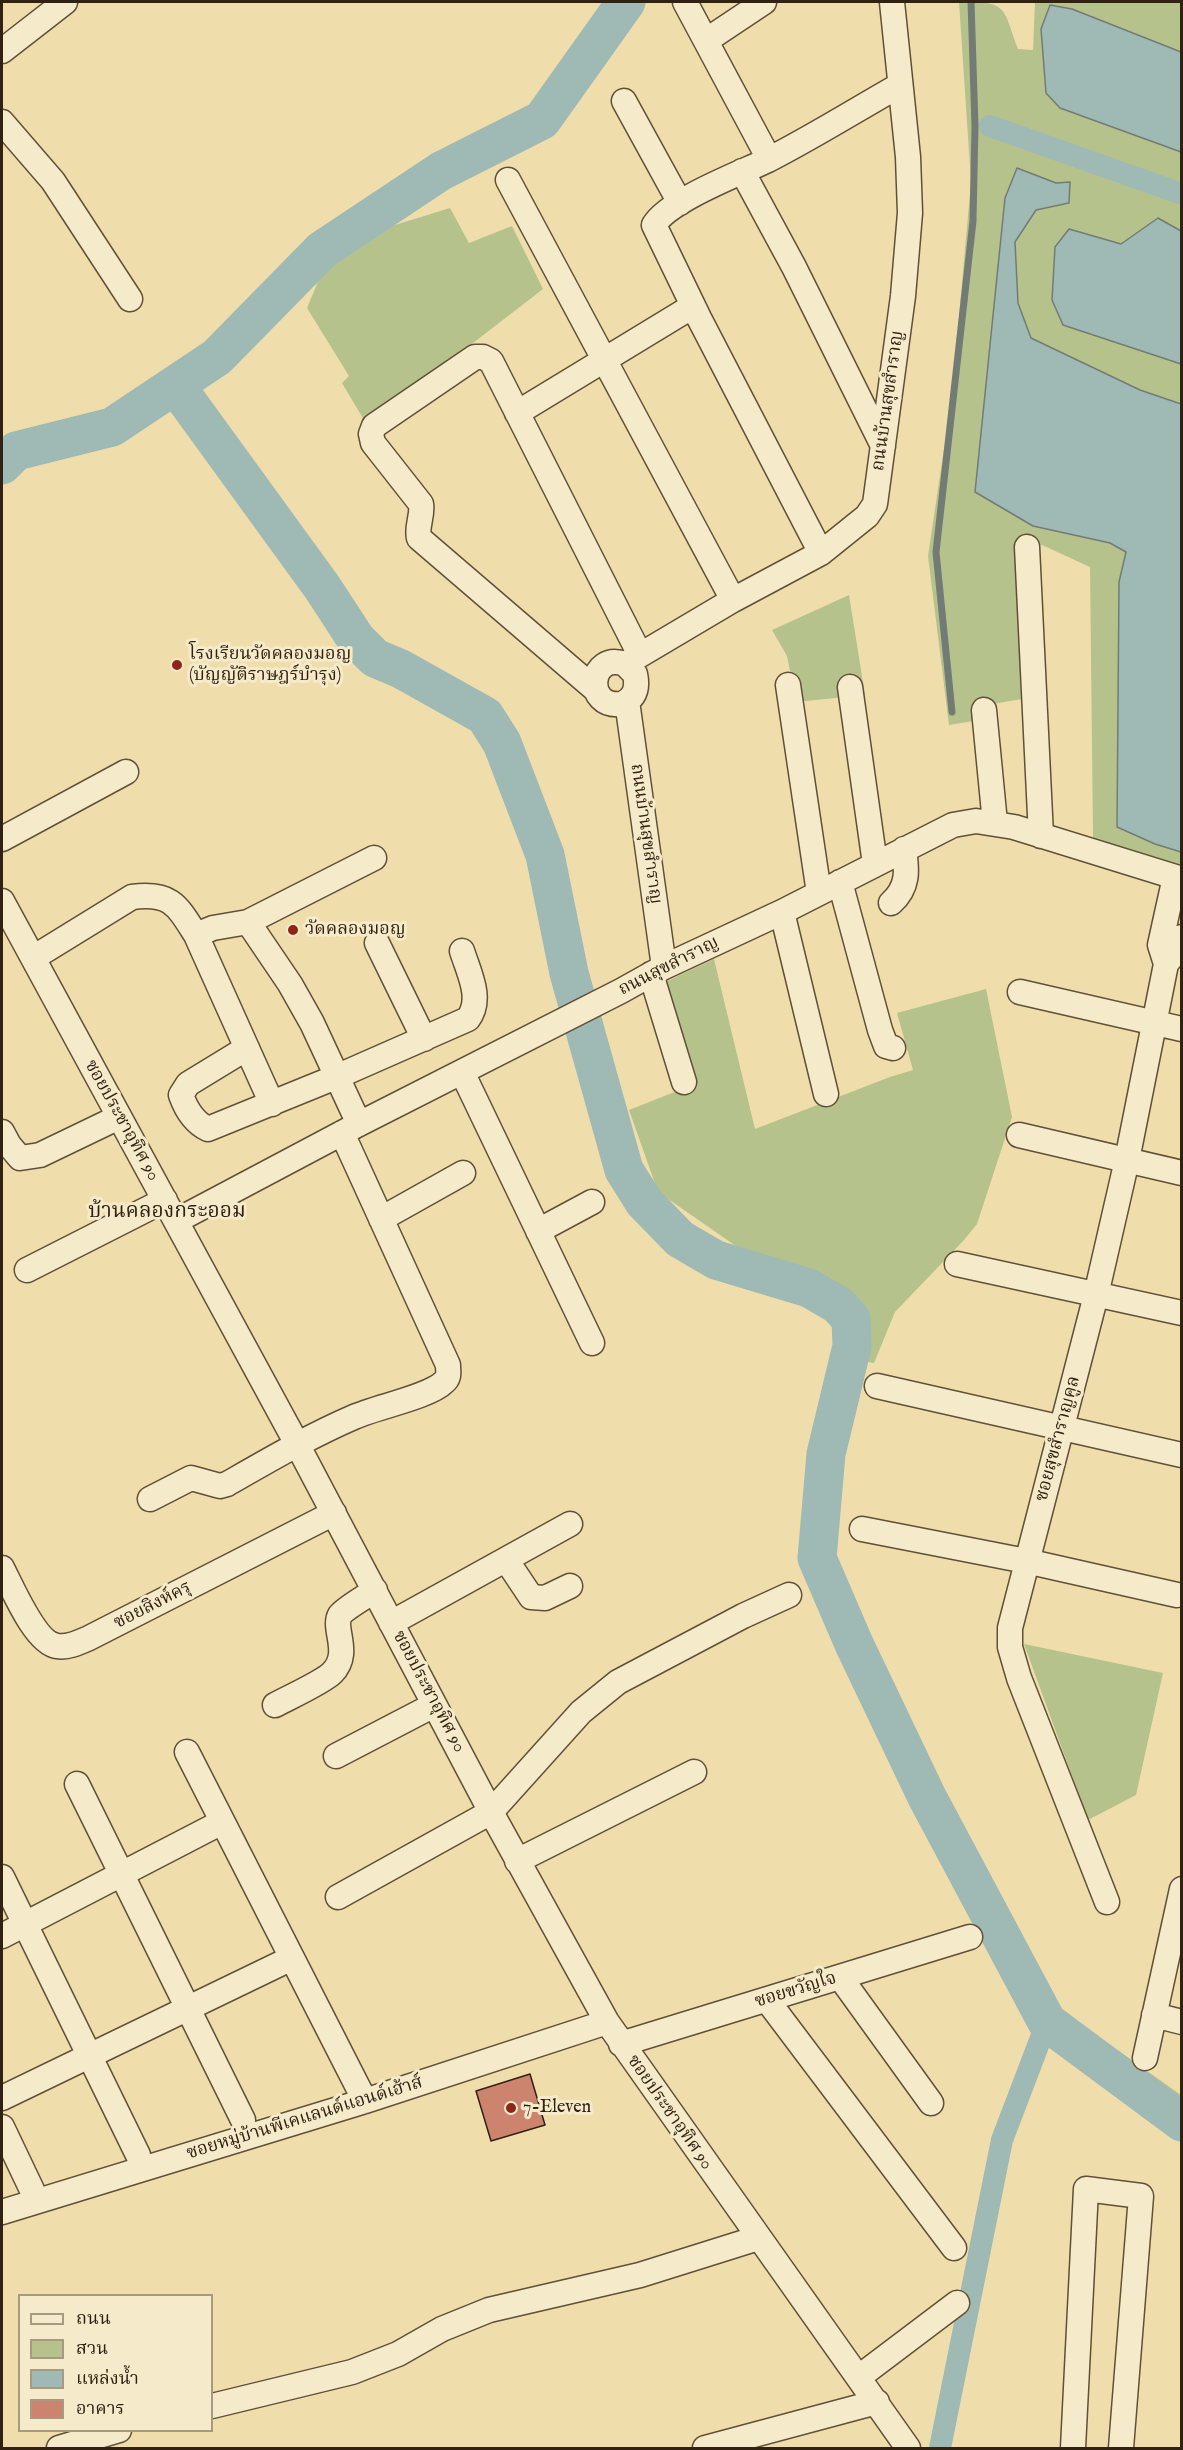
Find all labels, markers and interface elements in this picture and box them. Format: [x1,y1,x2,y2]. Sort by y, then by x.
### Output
street label: ถนนบ้านสุขสำราญ [868,329,910,473]
place label: โรงเรียนวัดคลองมอญ (บัญญัติราษฎร์บำรุง) [189,644,351,686]
marker: โรงเรียนวัดคลองมอญ (บัญญัติราษฎร์บำรุง) [170,658,184,672]
street label: ถนนบ้านสุขสำราญ [624,762,666,906]
place label: วัดคลองมอญ [305,919,405,941]
marker: วัดคลองมอญ [286,923,300,937]
street label: ถนนสุขสำราญ [615,933,723,1001]
street label: ซอยประชาอุทิศ 90 [79,1057,163,1185]
district label: บ้านคลองกระออม [88,1200,246,1226]
street label: ซอยสุขสำราญคูล [1032,1374,1086,1504]
street label: ซอยสิงห์ครุ [111,1577,195,1635]
street label: ซอยประชาอุทิศ 90 [387,1627,469,1757]
street label: ซอยขวัญใจ [753,1968,839,2014]
street label: ซอยประชาอุทิศ 90 [621,2052,717,2174]
street label: ซอยหมู่บ้านพีเคแลนด์แอนด์เฮ้าส์ [184,2073,426,2165]
place label: 7-Eleven [523,2097,591,2119]
marker: 7-Eleven [504,2101,518,2115]
legend [18,2294,213,2432]
text: ถนน [76,2308,111,2331]
text: สวน [76,2338,108,2361]
text: แหล่งน้ำ [76,2368,139,2391]
text: อาคาร [76,2398,125,2421]

